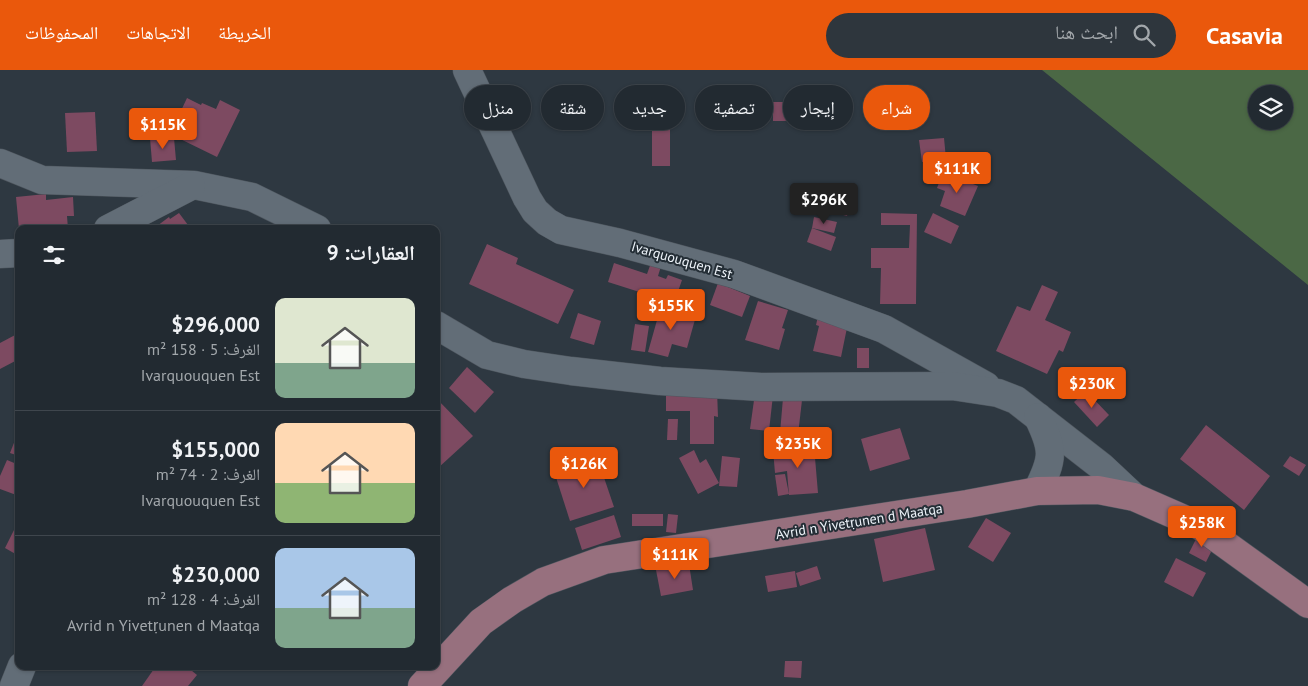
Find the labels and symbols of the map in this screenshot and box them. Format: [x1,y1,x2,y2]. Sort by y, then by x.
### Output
pin: $115K [128,108,198,150]
pin: $111K [922,152,992,194]
pin: $296K [789,182,859,225]
street label: Ivarquouquen Est [629,237,735,283]
pin: $155K [636,288,706,331]
pin: $230K [1057,366,1127,409]
pin: $235K [763,426,833,469]
pin: $126K [549,446,619,489]
street label: Avrid n Yivetṛunen d Maatqa [774,499,944,543]
pin: $258K [1167,506,1237,548]
pin: $111K [640,538,710,580]

